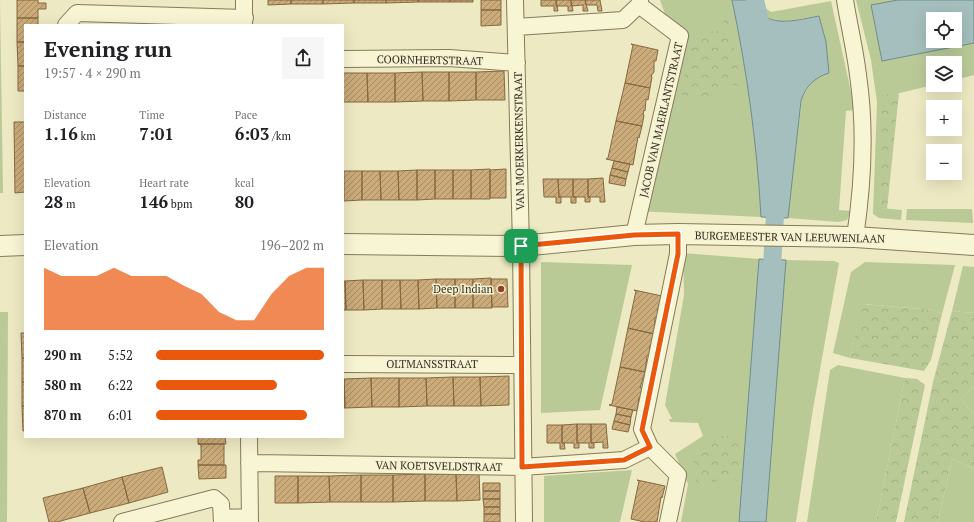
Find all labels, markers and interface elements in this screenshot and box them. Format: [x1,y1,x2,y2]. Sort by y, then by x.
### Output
map controls [926,12,962,180]
button: locate [926,12,962,48]
text: Evening run [44,34,172,63]
button: share [282,37,324,79]
street label: JACOB VAN MAERLANTSTRAAT [636,41,686,199]
street label: COORNHERTSTRAAT [377,52,484,68]
button: layers [926,56,962,92]
text: 19:57 · 4 × 290 m [44,64,141,82]
street label: VAN MOERKERKENSTRAAT [511,71,527,210]
button: + [926,100,962,136]
text: Distance [44,108,87,122]
text: Time [139,108,164,122]
text: Pace [235,108,257,122]
text: 1.16 [44,122,78,145]
text: 7:01 [139,122,174,145]
text: 6:03 [235,122,269,145]
text: km [78,129,96,143]
text: /km [269,129,291,143]
button: − [926,144,962,180]
text: Elevation [44,176,90,190]
text: Heart rate [139,176,189,190]
text: kcal [235,176,254,190]
text: 28 [44,190,63,213]
text: 146 [139,190,168,213]
text: 80 [235,190,254,213]
text: m [63,197,75,211]
text: bpm [168,197,193,211]
street label: BURGEMEESTER VAN LEEUWENLAAN [695,228,885,246]
pin [504,229,538,263]
icon: arrive [510,235,532,257]
text: Elevation [44,236,99,254]
text: 196–202 m [260,236,324,254]
place label: Deep Indian [433,282,493,296]
marker: Deep Indian [496,284,506,294]
text: 290 m [44,346,82,364]
text: 5:52 [108,346,133,364]
street label: OLTMANSSTRAAT [386,357,478,371]
text: 580 m [44,376,82,394]
text: 6:22 [108,376,133,394]
text: 870 m [44,406,82,424]
text: 6:01 [108,406,133,424]
street label: VAN KOETSVELDSTRAAT [375,458,503,474]

